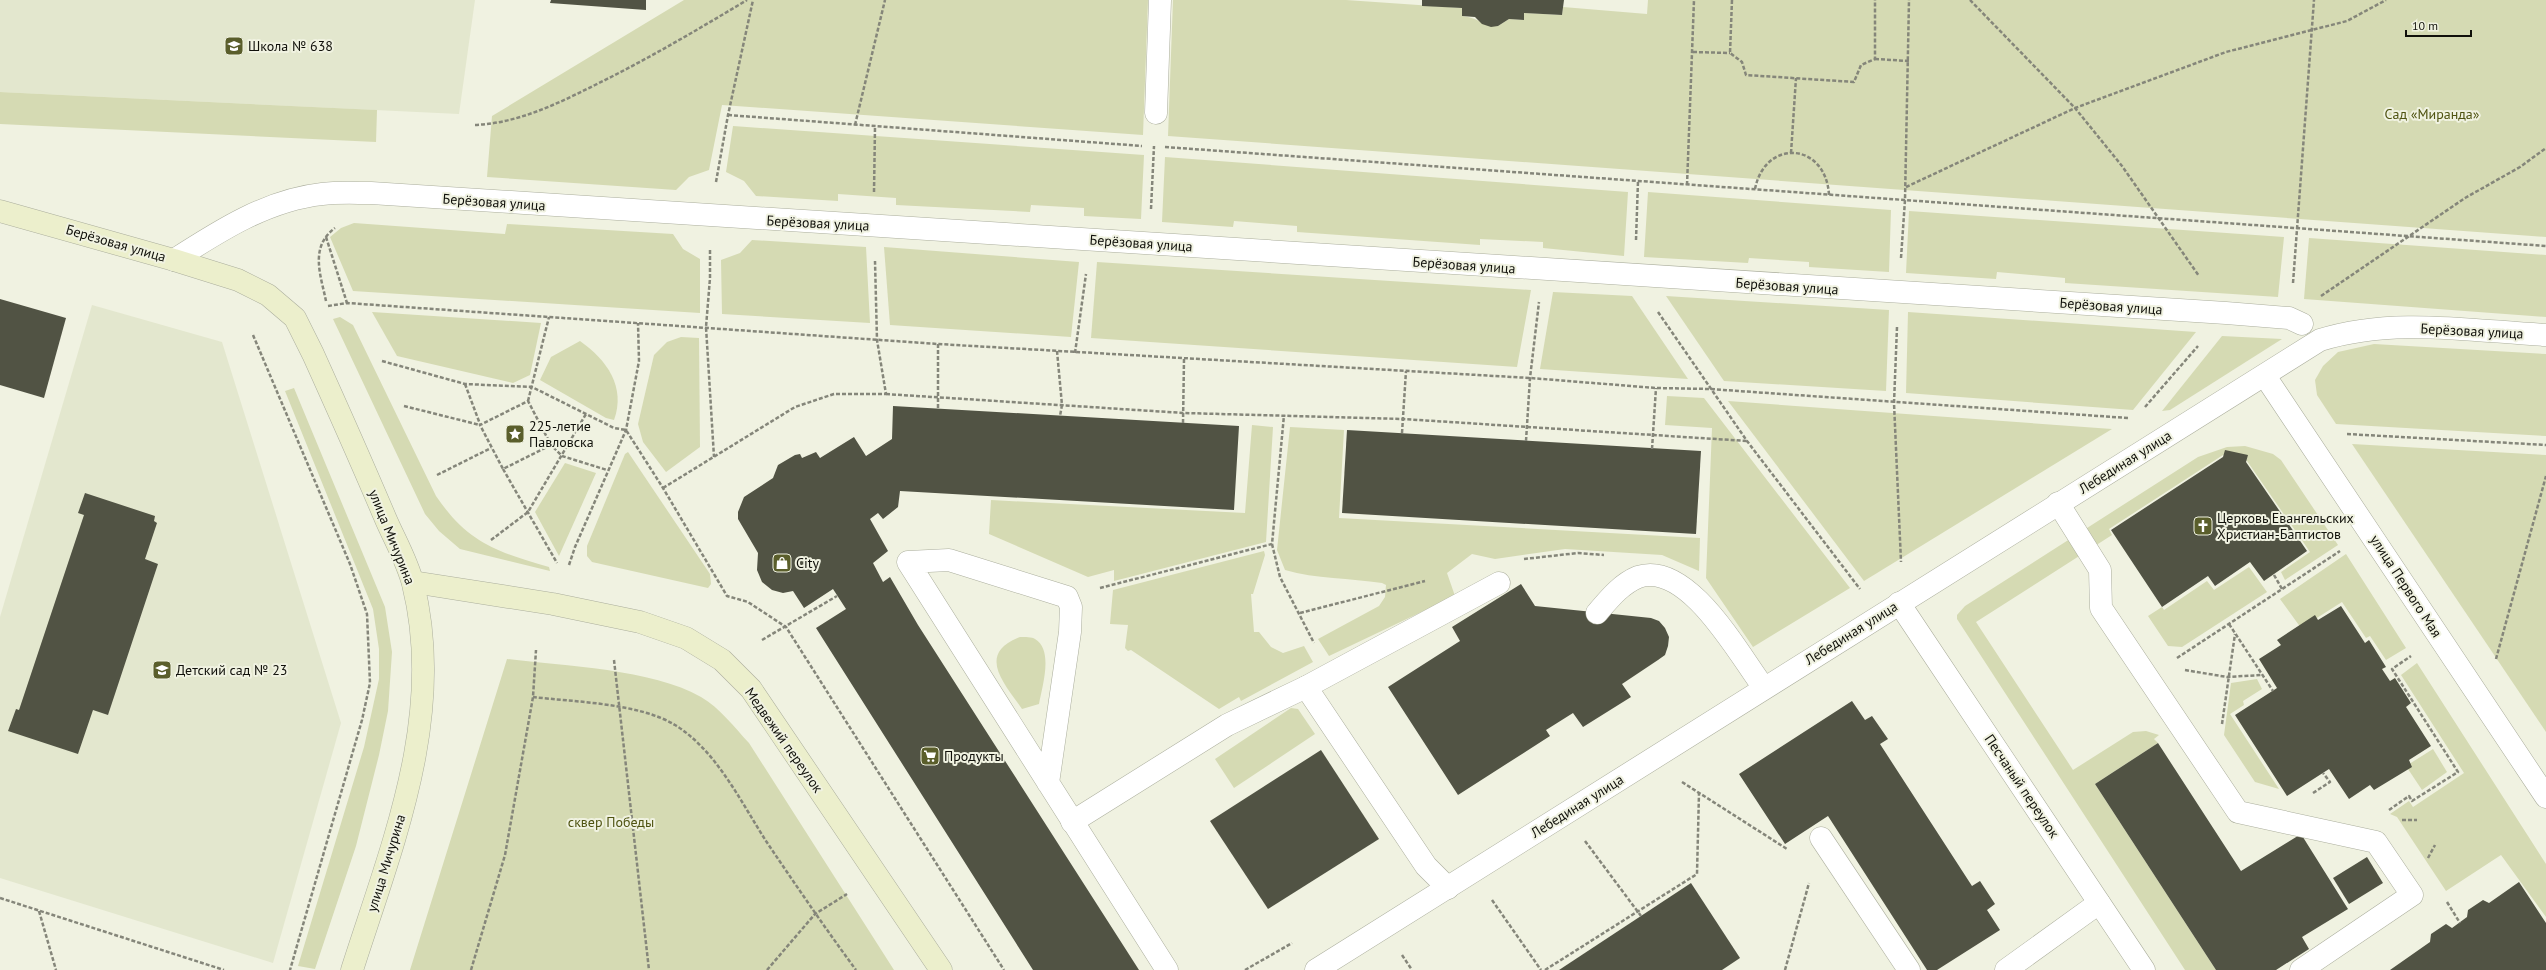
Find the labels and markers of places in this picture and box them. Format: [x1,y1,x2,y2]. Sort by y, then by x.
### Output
school or university icon: Школа № 638 [223,35,245,57]
place label: Школа № 638 [248,37,333,55]
place label: 225-летие Павловска [529,417,594,451]
place icon: 225-летие Павловска [504,423,526,445]
place label: Церковь Евангельских Христиан-Баптистов [2217,509,2354,543]
church icon: Церковь Евангельских Христиан-Баптистов [2192,515,2214,537]
shop icon: City [771,552,793,574]
place label: City [796,554,819,572]
school or university icon: Детский сад № 23 [151,659,173,681]
place label: Детский сад № 23 [176,661,287,679]
supermarket icon: Продукты [919,745,941,767]
place label: Продукты [944,747,1004,765]

